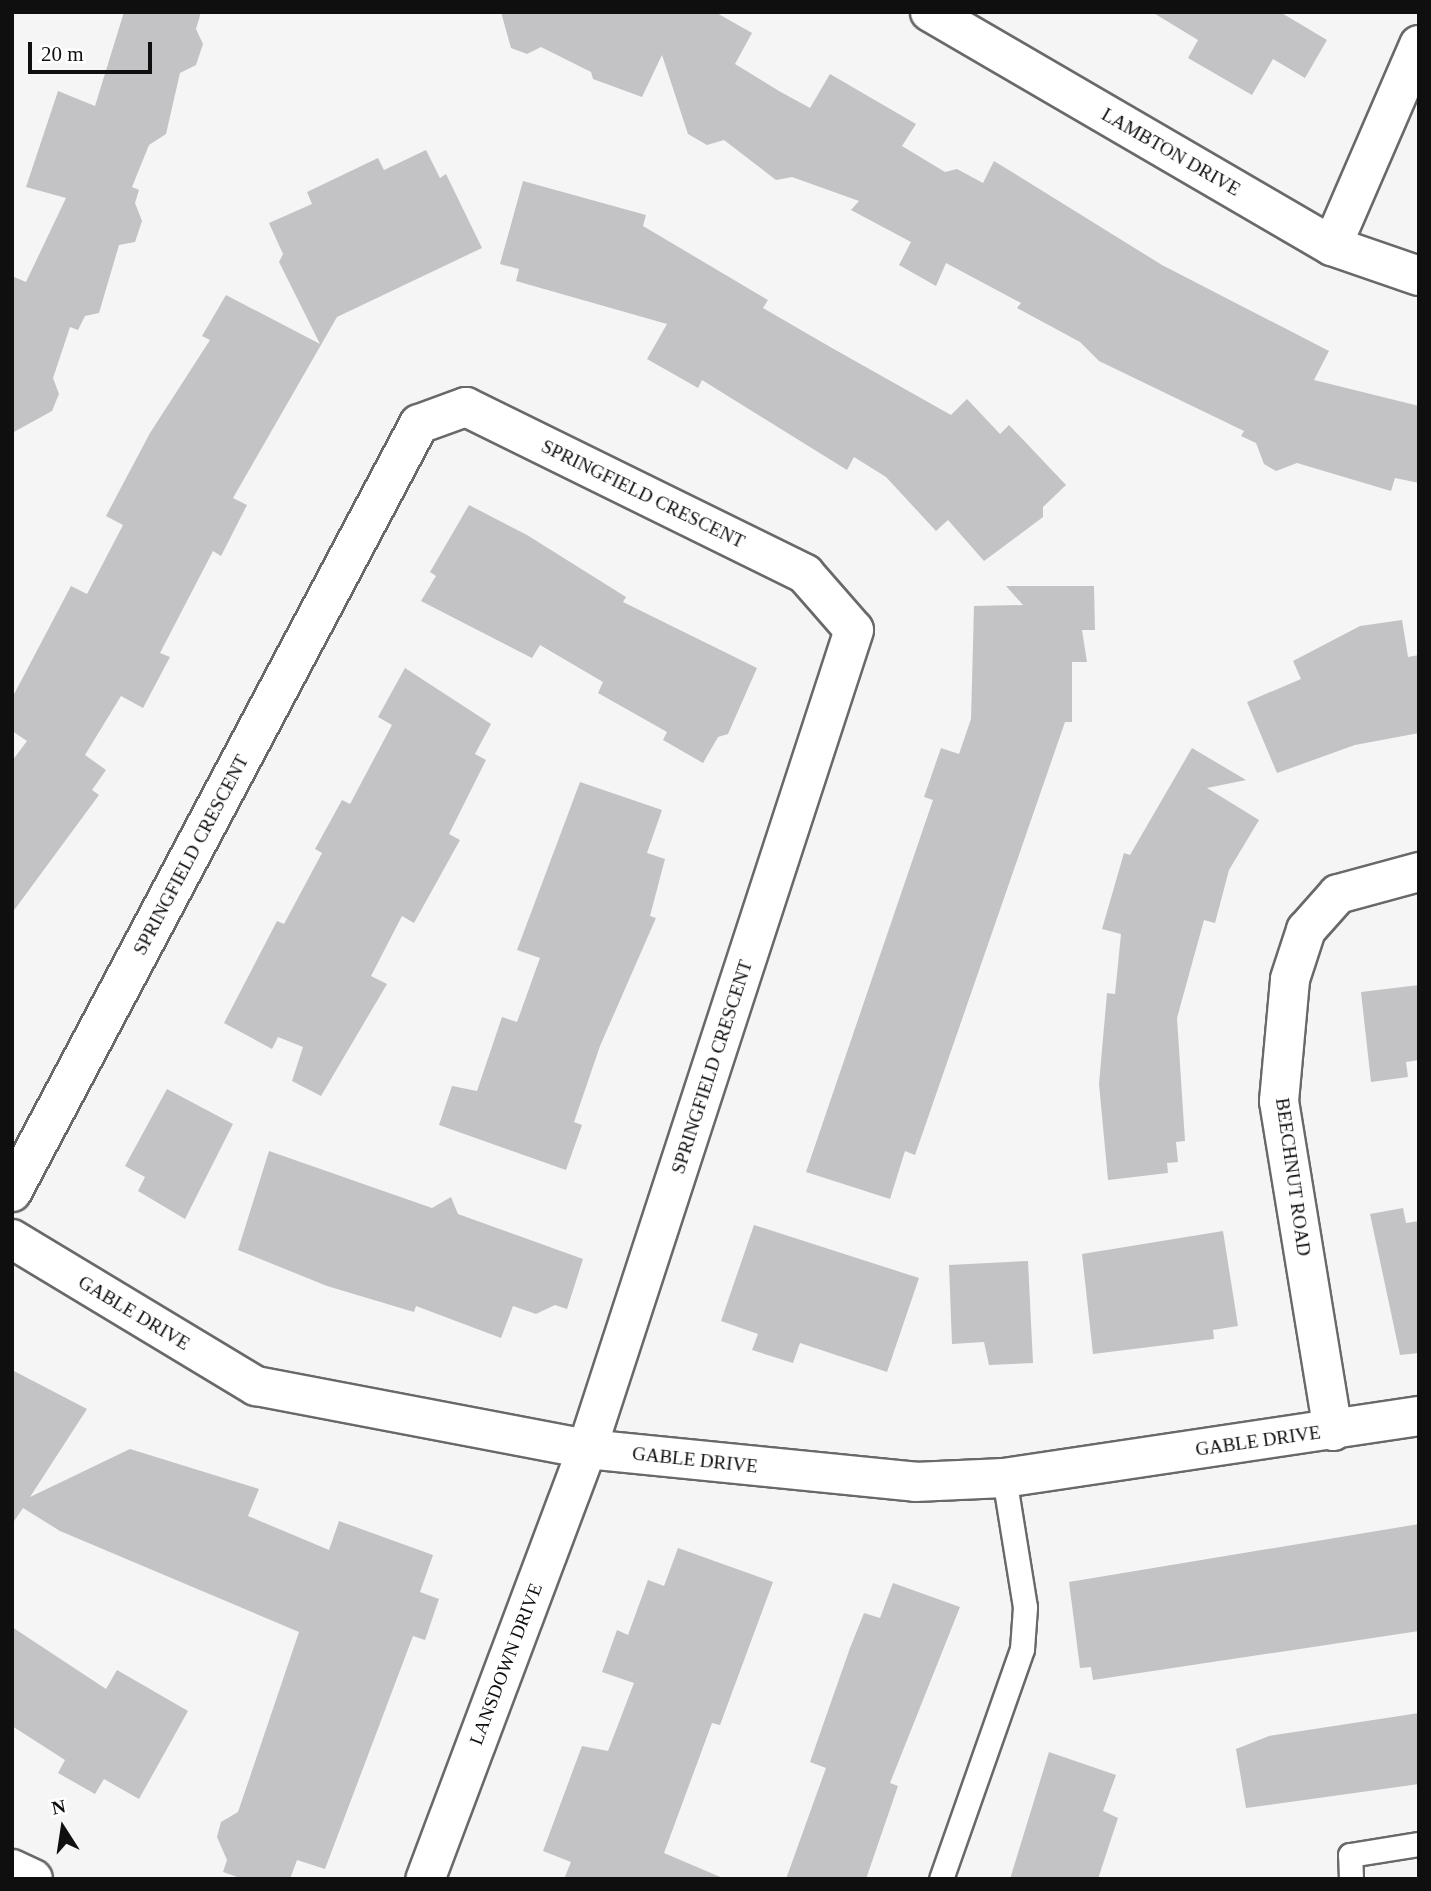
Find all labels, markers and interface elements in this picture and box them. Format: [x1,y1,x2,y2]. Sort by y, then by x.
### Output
scale bar [32,28,156,72]
text: 20 m [41,42,84,66]
street label: LAMBTON DRIVE [1098,103,1244,201]
street label: SPRINGFIELD CRESCENT [538,435,748,553]
street label: SPRINGFIELD CRESCENT [129,751,253,959]
street label: SPRINGFIELD CRESCENT [667,957,757,1177]
street label: BEECHNUT ROAD [1271,1096,1315,1258]
street label: GABLE DRIVE [74,1271,194,1355]
street label: GABLE DRIVE [1194,1421,1322,1461]
street label: GABLE DRIVE [631,1442,759,1478]
street label: LANSDOWN DRIVE [465,1580,547,1748]
north arrow [28,1793,98,1863]
text: N [50,1795,67,1819]

